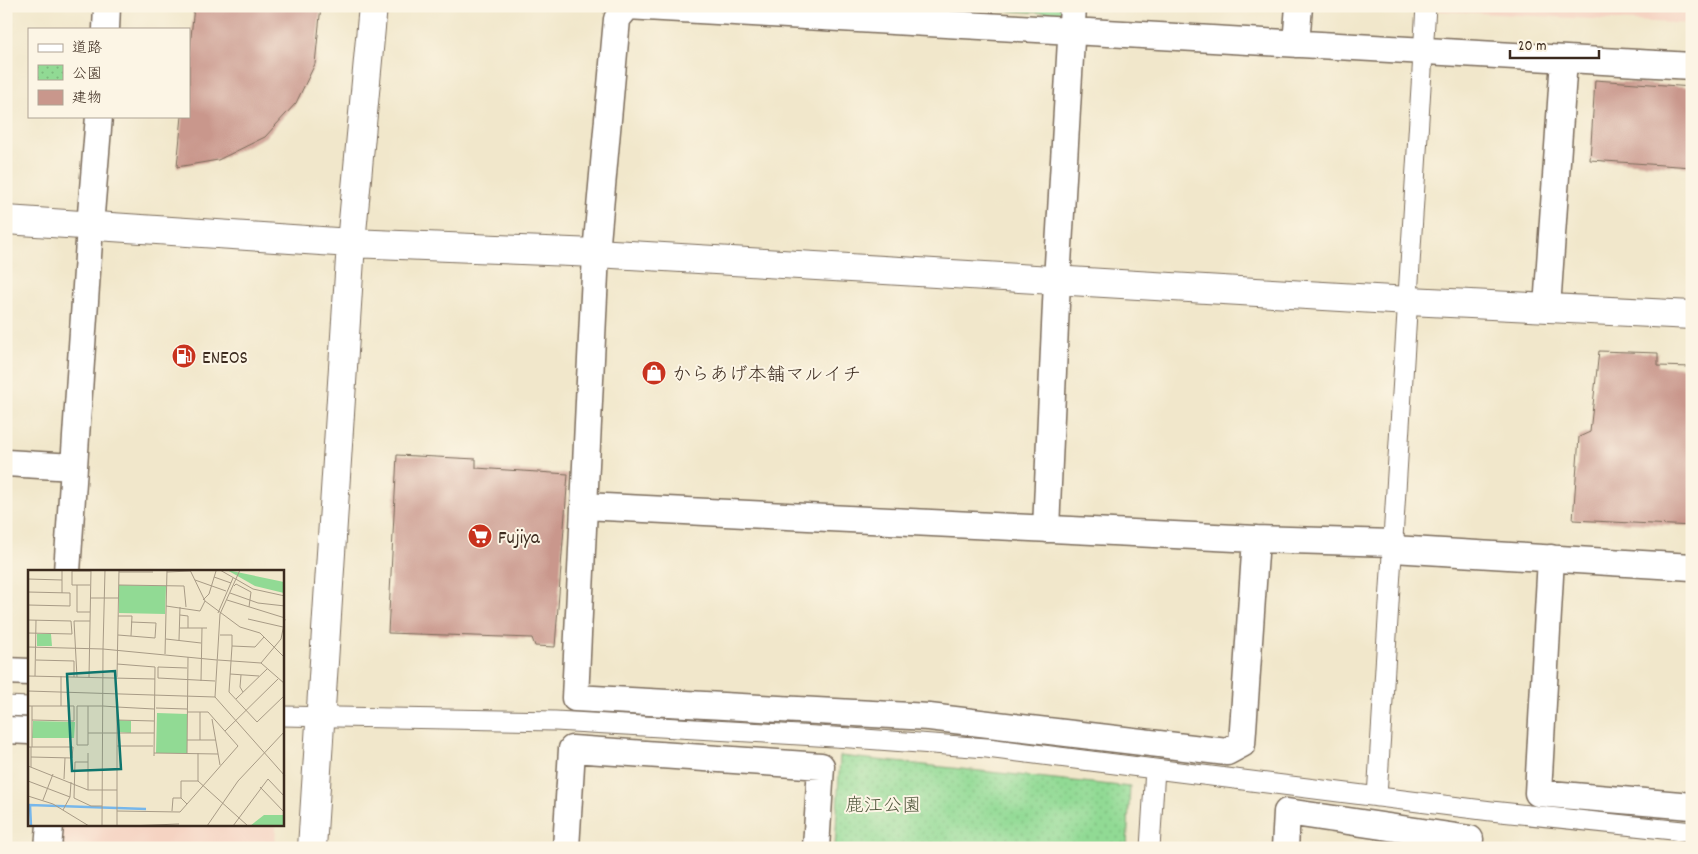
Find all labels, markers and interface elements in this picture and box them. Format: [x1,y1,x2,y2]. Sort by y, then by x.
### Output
legend [28,28,190,118]
scale bar [1510,28,1599,60]
text: 20 m [1518,36,1546,58]
text: 道路 [72,38,102,60]
text: 公園 [72,64,102,86]
text: 建物 [72,88,102,110]
fuel station icon: ENEOS [171,343,197,369]
place label: ENEOS [202,346,248,373]
shop icon: からあげ本舗マルイチ [641,360,667,386]
place label: からあげ本舗マルイチ [672,363,861,390]
supermarket icon: Fujiya [467,523,493,549]
place label: Fujiya [498,526,541,553]
inset map [28,570,284,826]
park label: 鹿江公園 [845,794,921,821]

